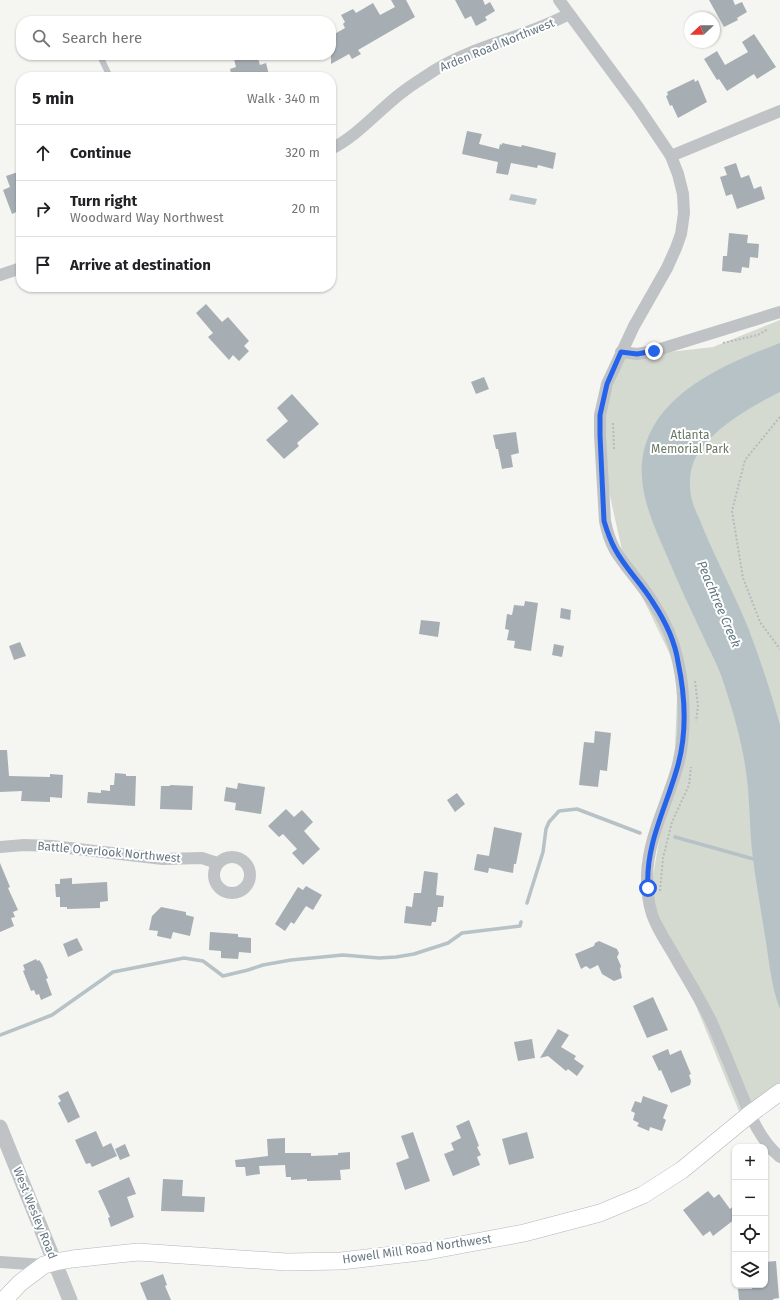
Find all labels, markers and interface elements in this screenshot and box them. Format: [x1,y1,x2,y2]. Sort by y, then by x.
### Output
north arrow [684,12,720,48]
street label: Arden Road Northwest [438,15,557,74]
search box [16,16,336,60]
icon: search [30,27,52,49]
text: Search here [62,29,142,47]
text: 5 min [32,88,74,109]
text: Walk · 340 m [247,91,320,106]
icon: ahead [32,142,54,164]
text: Continue [70,144,131,162]
text: 320 m [285,145,320,160]
text: Turn right [70,192,137,210]
icon: right [32,198,54,220]
text: 20 m [292,201,320,216]
text: Woodward Way Northwest [70,210,224,225]
icon: arrive [32,254,54,276]
text: Arrive at destination [70,256,211,274]
route end [645,342,663,360]
park label: Atlanta Memorial Park [651,428,730,456]
water label: Peachtree Creek [694,558,744,650]
street label: Battle Overlook Northwest [37,839,182,865]
route start [639,879,657,897]
map controls [732,1144,768,1288]
button: + [732,1144,768,1180]
street label: West Wesley Road [10,1165,60,1261]
button: − [732,1180,768,1216]
button: locate [732,1216,768,1252]
street label: Howell Mill Road Northwest [341,1231,493,1266]
button: layers [732,1252,768,1288]

